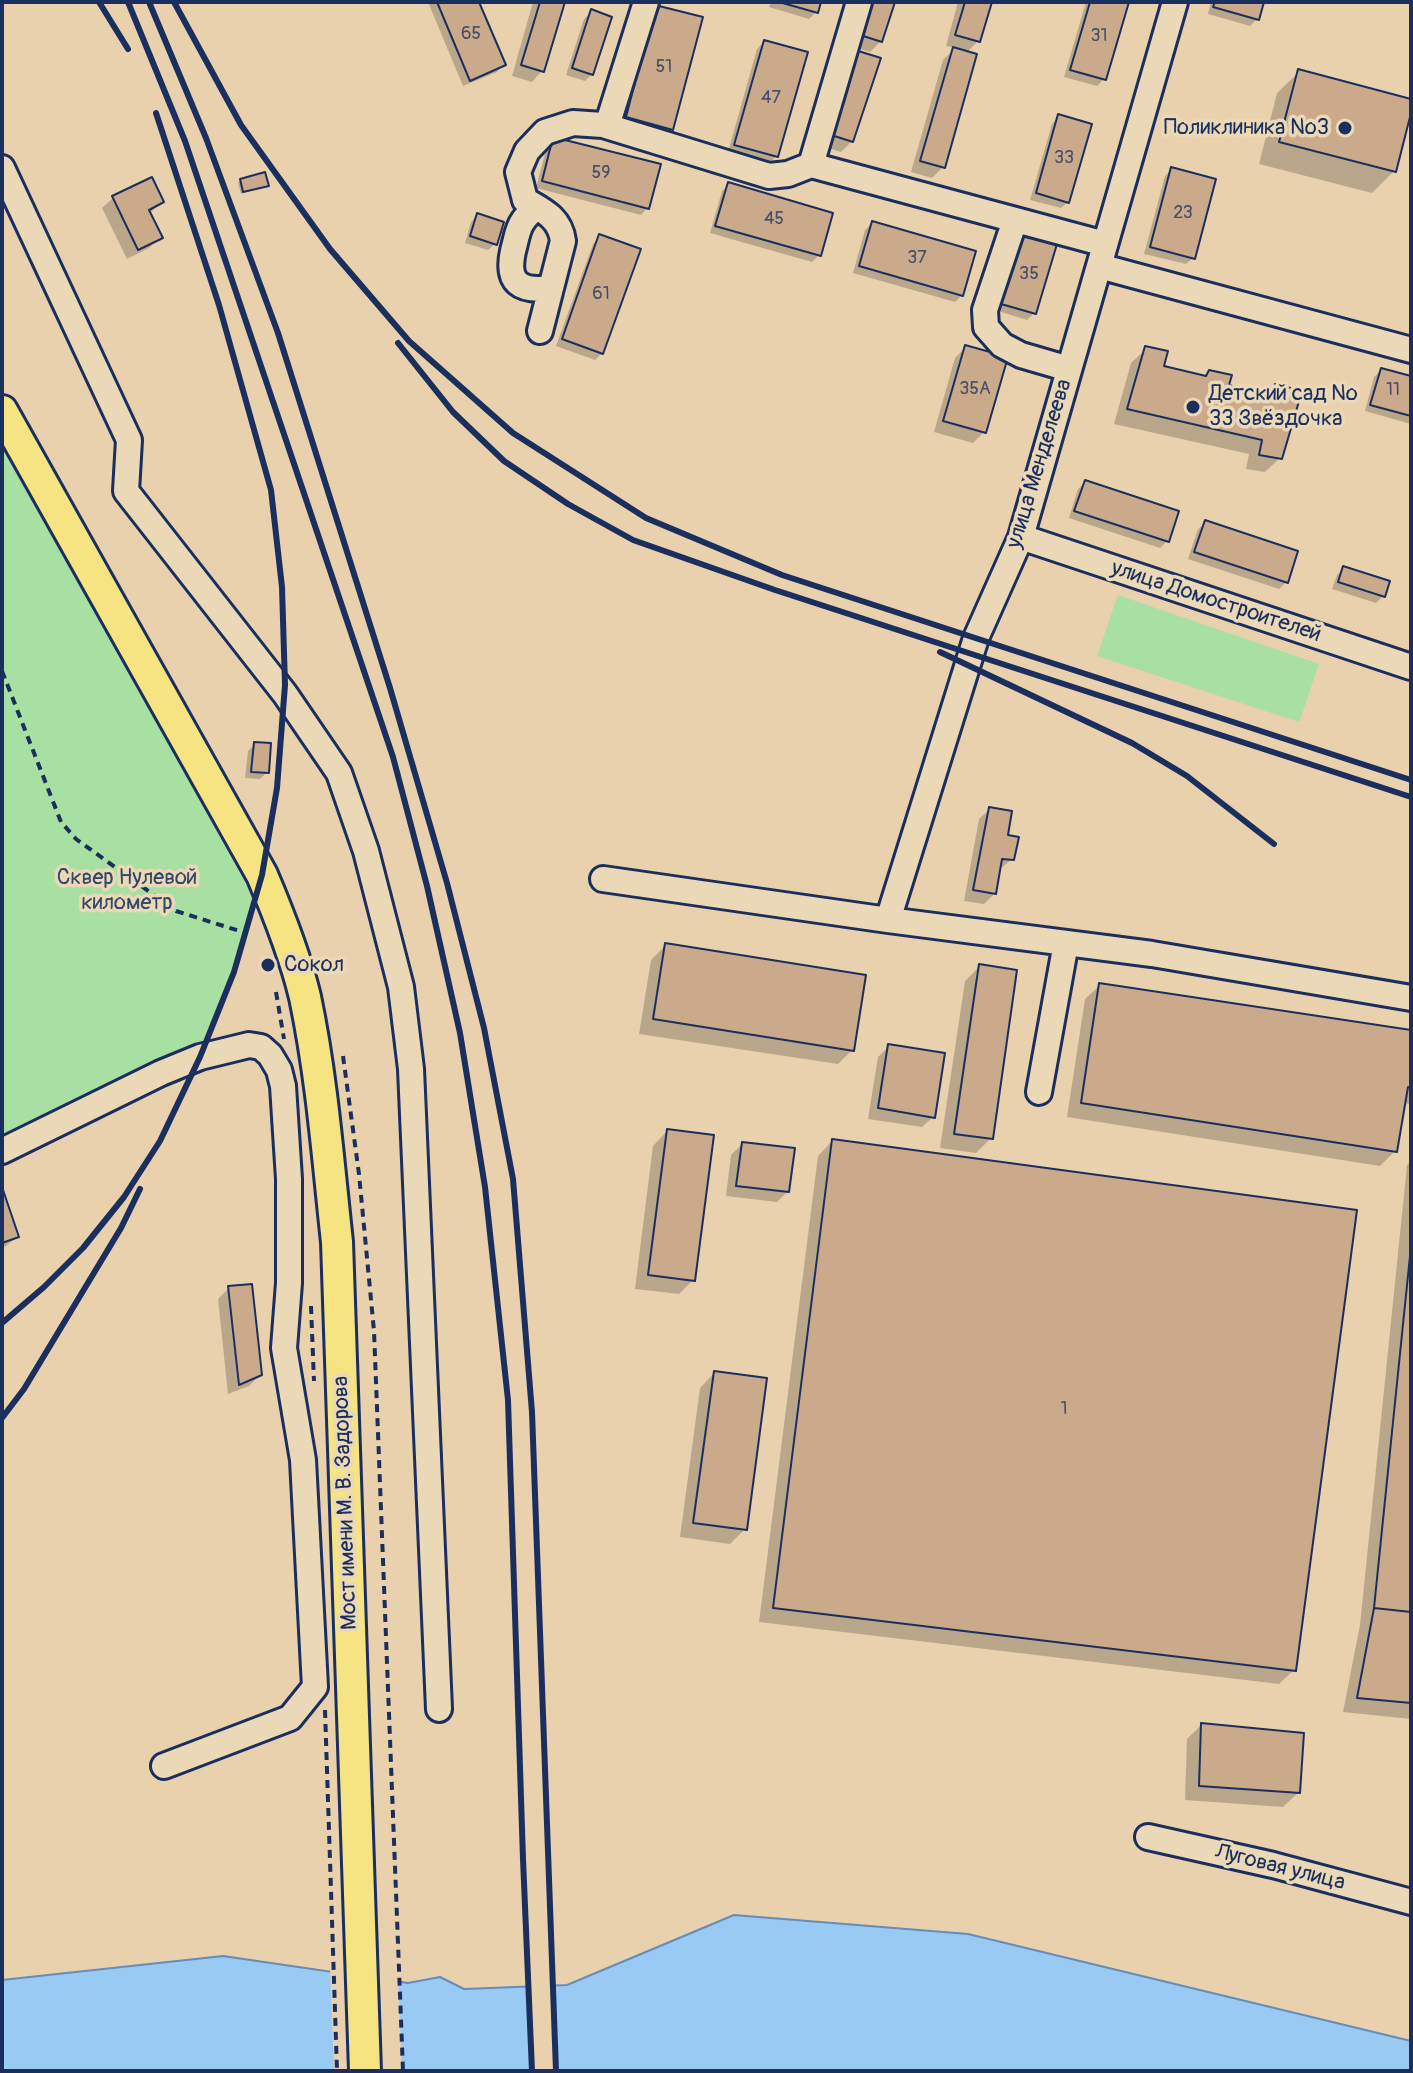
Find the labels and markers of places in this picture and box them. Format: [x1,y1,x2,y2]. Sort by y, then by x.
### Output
place label: Поликлиника №3 [1164,115,1329,141]
marker: Поликлиника №3 [1336,119,1354,137]
place label: Детский сад № 33 Звёздочка [1209,381,1358,432]
marker: Детский сад № 33 Звёздочка [1184,398,1202,416]
place label: Сокол [284,952,344,978]
marker: Сокол [259,956,277,974]

